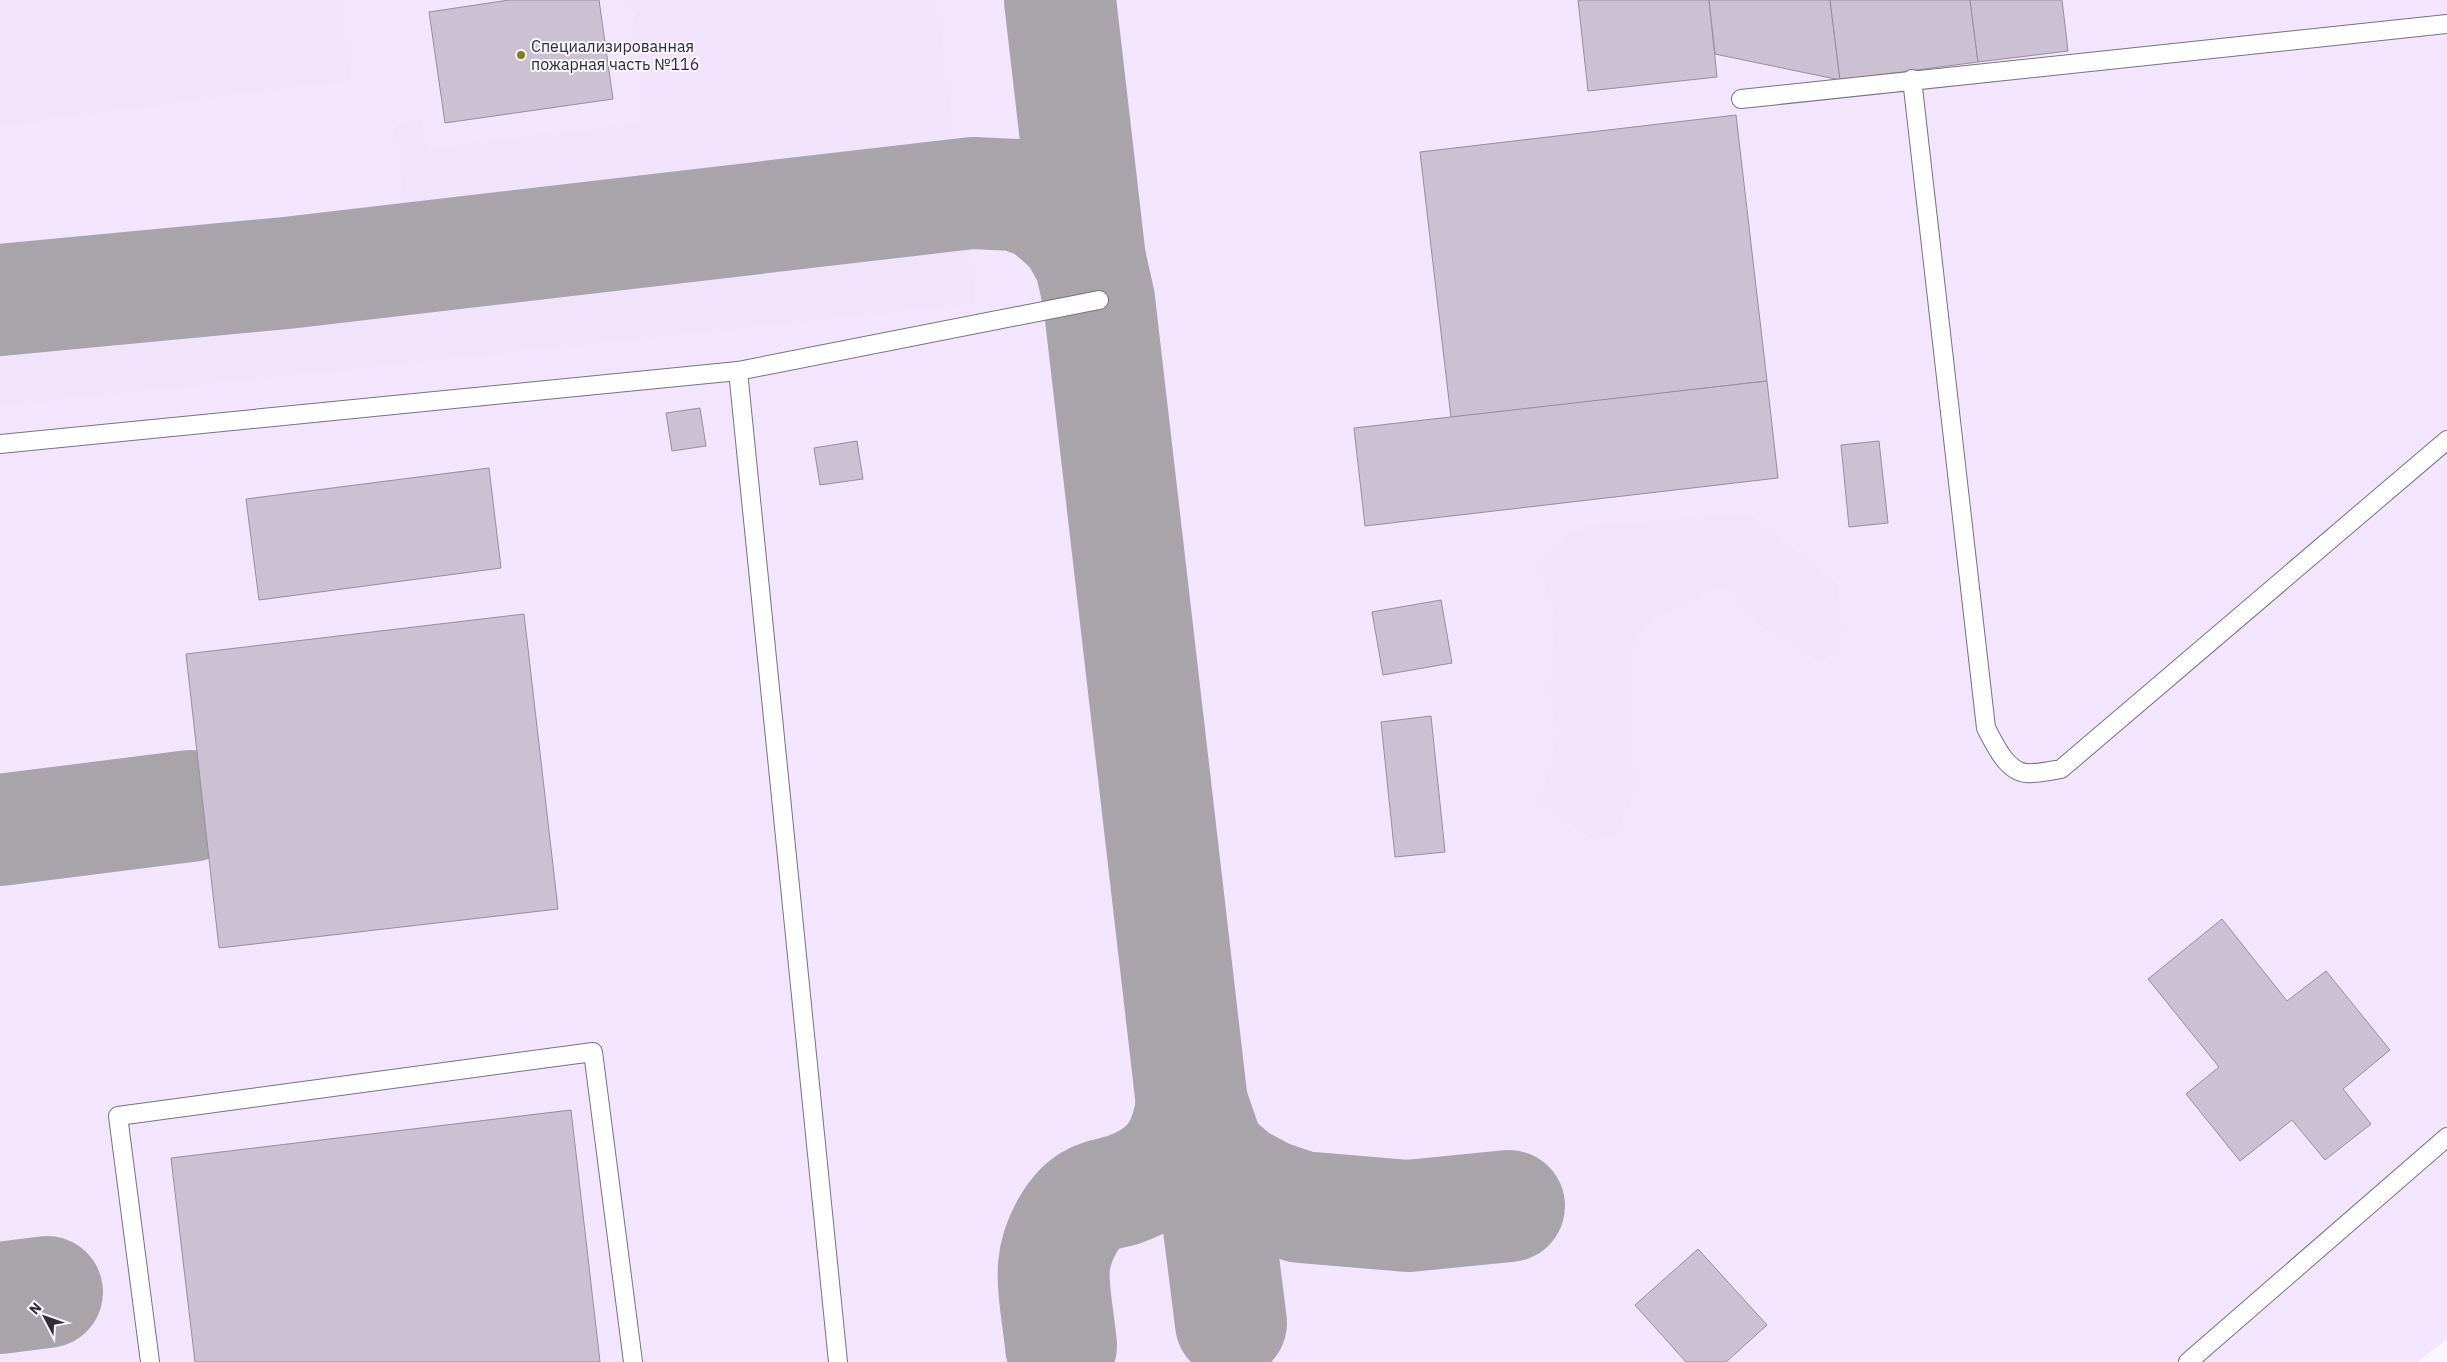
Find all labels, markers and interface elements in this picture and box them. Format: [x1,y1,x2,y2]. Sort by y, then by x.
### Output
place label: Специализированная пожарная часть №116 [531,36,699,74]
marker: Специализированная пожарная часть №116 [515,49,527,61]
north arrow [20,1292,70,1342]
text: N [25,1299,45,1318]

